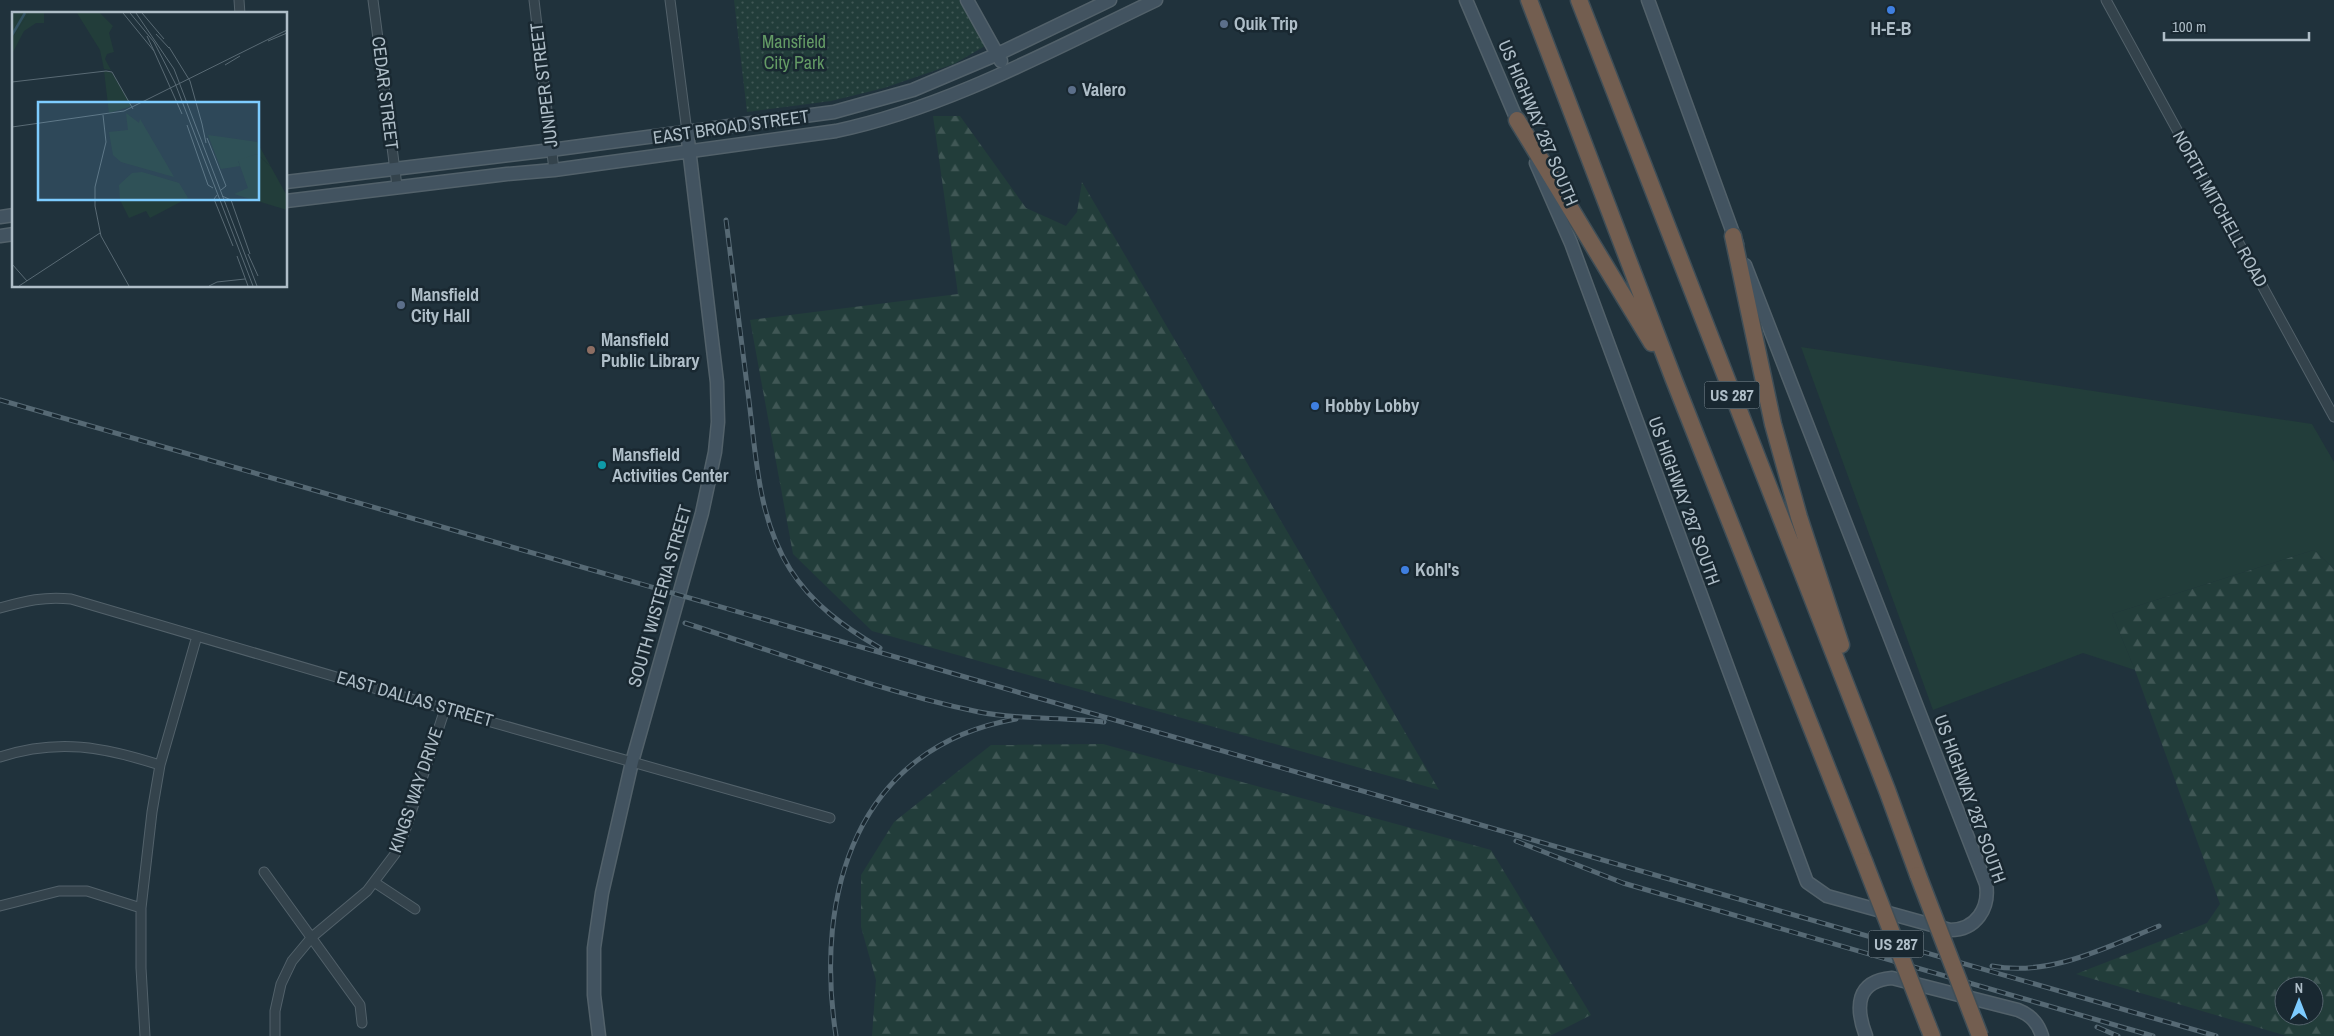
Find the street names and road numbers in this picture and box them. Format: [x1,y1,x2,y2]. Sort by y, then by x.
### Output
street label: JUNIPER STREET [523,21,564,149]
street label: CEDAR STREET [366,35,405,151]
street label: US HIGHWAY 287 SOUTH [1492,36,1585,209]
street label: EAST BROAD STREET [651,103,811,150]
street label: NORTH MITCHELL ROAD [2167,126,2274,292]
road number: US 287 [1704,382,1760,408]
street label: US HIGHWAY 287 SOUTH [1642,413,1727,589]
street label: SOUTH WISTERIA STREET [622,502,698,690]
street label: EAST DALLAS STREET [334,664,496,733]
street label: US HIGHWAY 287 SOUTH [1928,711,2013,887]
street label: KINGS WAY DRIVE [382,724,449,856]
road number: US 287 [1868,931,1924,958]

